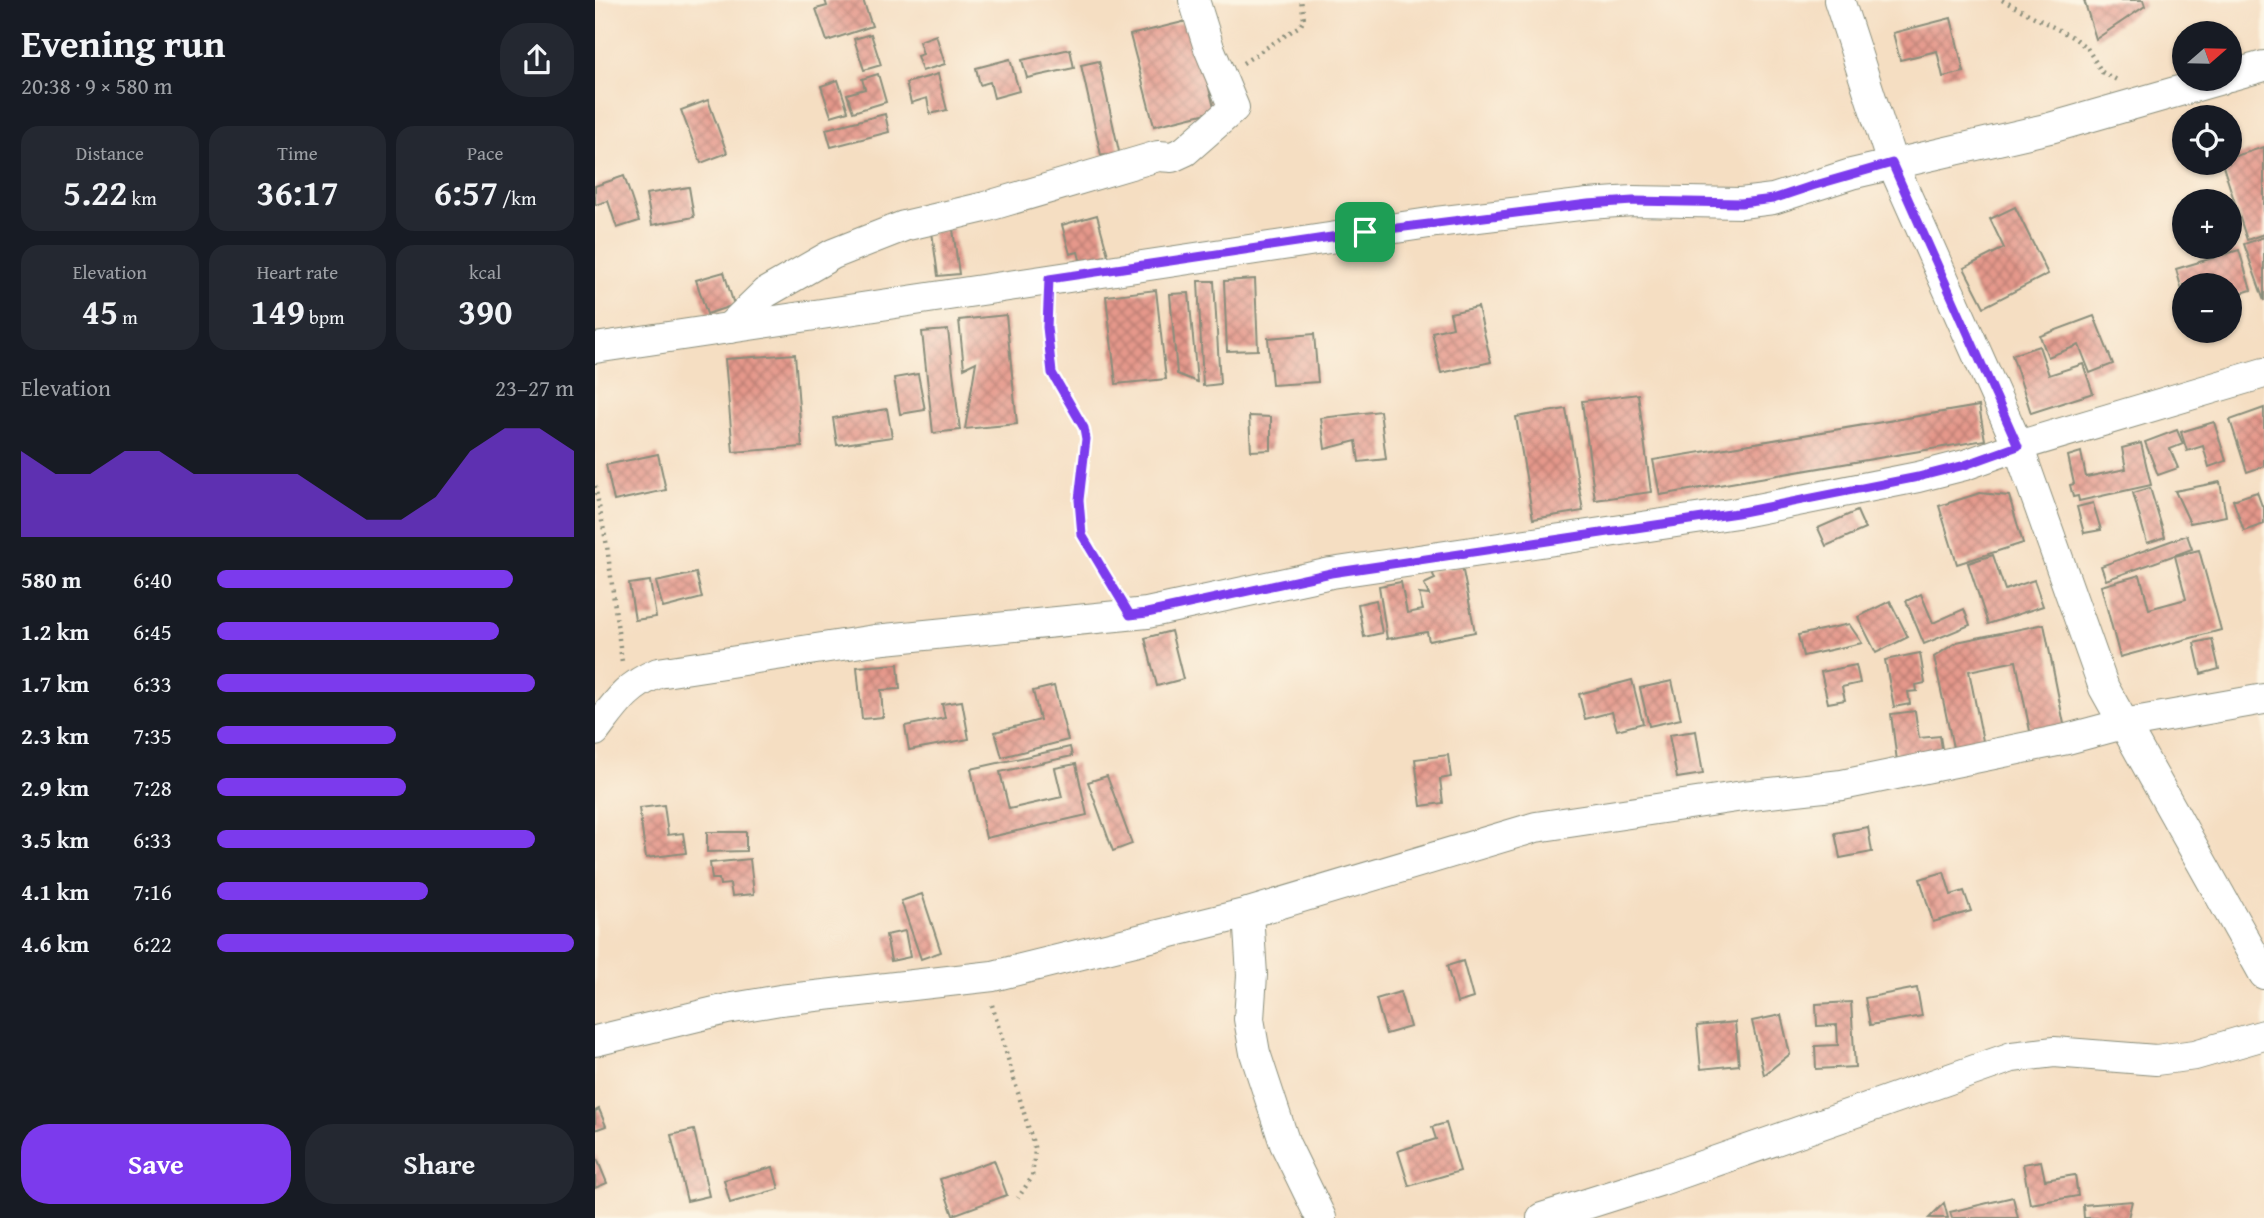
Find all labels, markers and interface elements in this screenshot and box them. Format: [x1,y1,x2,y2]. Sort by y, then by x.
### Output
text: Evening run [21,15,225,71]
north arrow [2172,21,2242,91]
map controls [2172,21,2242,343]
button: share [500,23,574,97]
text: 20:38 · 9 × 580 m [21,69,173,102]
button: locate [2172,105,2242,175]
text: Distance [76,139,144,167]
text: Time [277,139,318,167]
text: Pace [467,139,503,167]
text: 5.22 [63,167,127,218]
text: 36:17 [256,167,339,218]
text: 6:57 [434,167,498,218]
text: km [127,184,157,212]
text: /km [498,184,536,212]
button: + [2172,189,2242,259]
pin [1335,202,1395,262]
icon: arrive [1346,213,1384,251]
text: Elevation [73,258,147,286]
text: Heart rate [257,258,338,286]
text: kcal [469,258,501,286]
button: − [2172,273,2242,343]
text: 45 [82,286,118,337]
text: 149 [250,286,305,337]
text: 390 [458,286,512,337]
text: m [118,303,138,331]
text: bpm [305,303,345,331]
text: Elevation [21,371,111,404]
text: 23–27 m [495,371,574,404]
text: 580 m [21,563,82,596]
text: 6:40 [133,563,172,596]
text: 1.2 km [21,615,89,648]
text: 6:45 [133,615,172,648]
text: 1.7 km [21,667,89,700]
text: 6:33 [133,667,172,700]
text: 2.3 km [21,719,89,752]
text: 7:35 [133,719,172,752]
text: 2.9 km [21,771,89,804]
text: 7:28 [133,771,172,804]
text: 3.5 km [21,823,89,856]
text: 6:33 [133,823,172,856]
text: 4.1 km [21,875,89,908]
text: 7:16 [133,875,172,908]
text: 4.6 km [21,927,89,960]
text: 6:22 [133,927,172,960]
button: Save [21,1124,291,1204]
button: Share [305,1124,574,1204]

